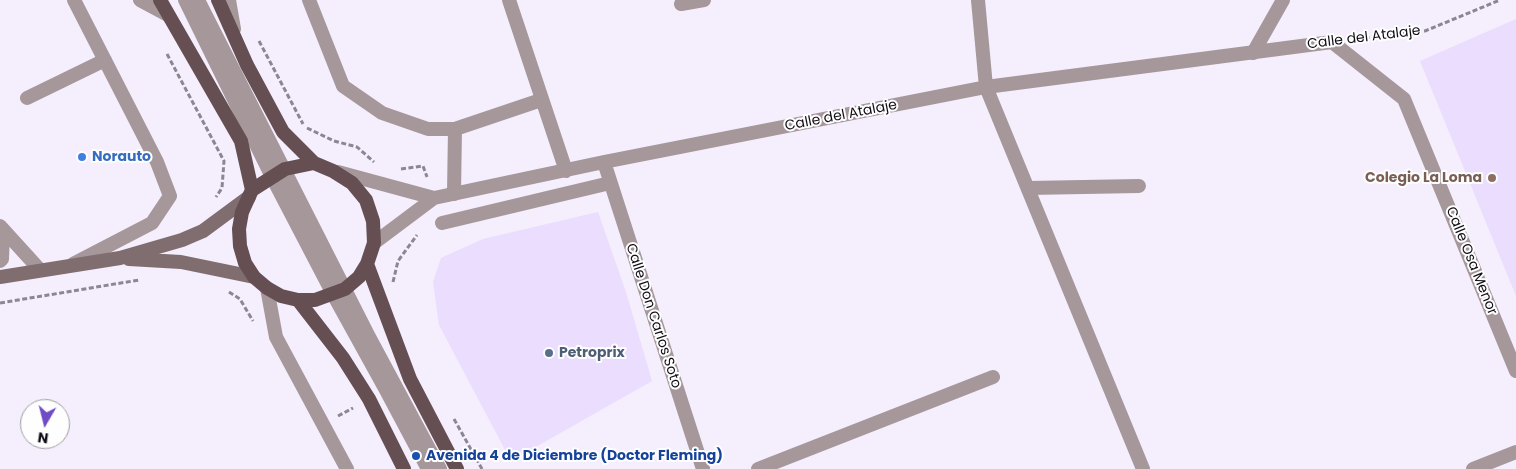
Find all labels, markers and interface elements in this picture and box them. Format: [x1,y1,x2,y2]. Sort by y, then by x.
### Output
street label: Calle del Atalaje [1306,23,1422,53]
street label: Calle del Atalaje [783,97,899,135]
place label: Norauto [92,149,151,165]
marker: Norauto [76,151,88,163]
place label: Colegio La Loma [1365,170,1482,186]
marker: Colegio La Loma [1486,172,1498,184]
street label: Calle Osa Menor [1442,205,1500,317]
street label: Calle Don Carlos Soto [622,241,684,391]
place label: Petroprix [559,345,625,361]
marker: Petroprix [543,347,555,359]
north arrow [20,399,70,449]
text: N [36,427,50,448]
place label: Avenida 4 de Diciembre (Doctor Fleming) [426,448,723,464]
marker: Avenida 4 de Diciembre (Doctor Fleming) [410,450,422,462]

